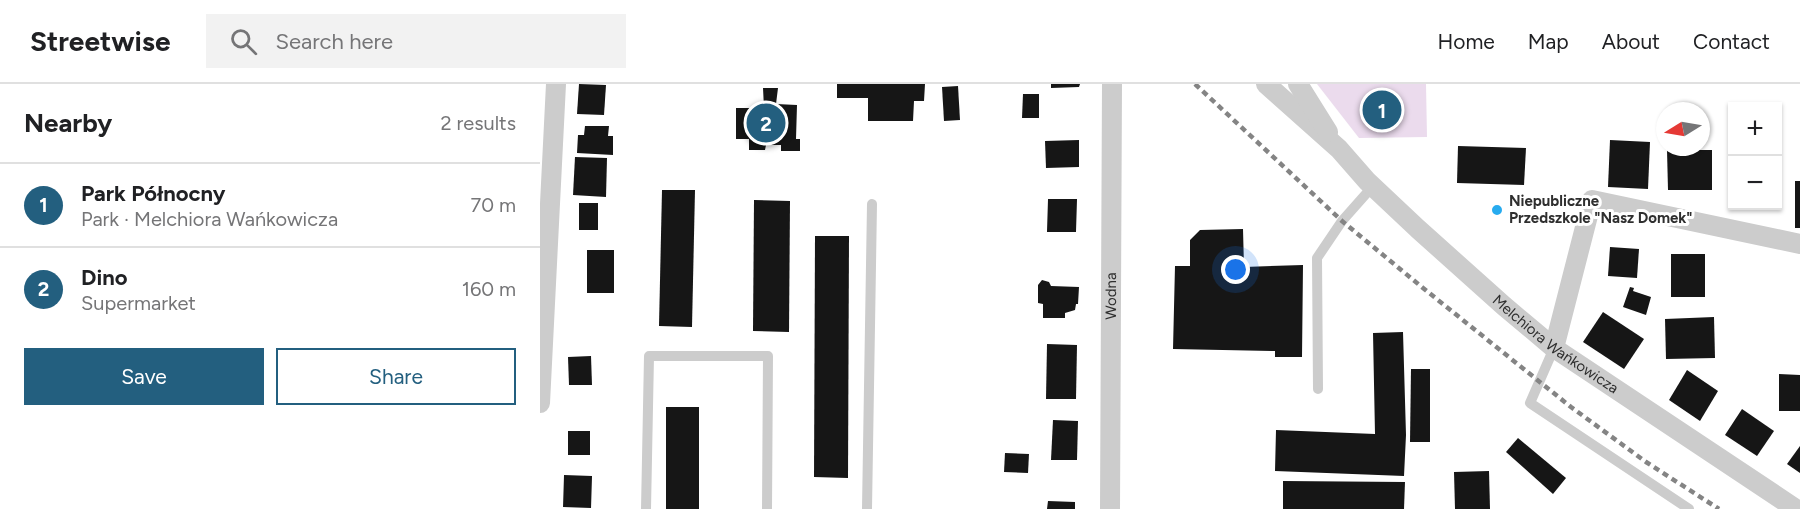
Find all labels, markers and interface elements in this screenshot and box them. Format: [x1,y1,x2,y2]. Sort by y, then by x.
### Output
search box [206,14,626,68]
text: Streetwise [30,24,170,58]
icon: search [227,25,260,58]
text: Search here [275,28,393,55]
text: Home [1438,29,1495,54]
text: Map [1528,29,1569,54]
text: About [1602,29,1660,54]
text: Contact [1693,29,1770,54]
pin: 1 [1362,87,1402,132]
pin: 2 [746,100,786,146]
north arrow [1656,102,1710,156]
map controls [1728,102,1782,210]
button: + [1728,102,1782,156]
text: Nearby [24,107,112,139]
text: 2 results [440,111,516,135]
button: − [1728,156,1782,210]
text: Park Północny [81,180,225,207]
place label: Niepubliczne Przedszkole "Nasz Domek" [1509,192,1693,227]
text: 1 [39,193,48,217]
text: 70 m [470,193,516,217]
marker: Niepubliczne Przedszkole "Nasz Domek" [1490,203,1504,217]
text: Park · Melchiora Wańkowicza [81,207,338,231]
your location [1221,255,1250,284]
text: Dino [81,264,127,291]
street label: Wodna [1102,272,1120,320]
text: 2 [38,277,49,301]
text: 160 m [462,277,516,301]
text: Supermarket [81,291,196,315]
street label: Melchiora Wańkowicza [1489,291,1622,397]
button: Save [24,348,264,405]
button: Share [276,348,516,405]

